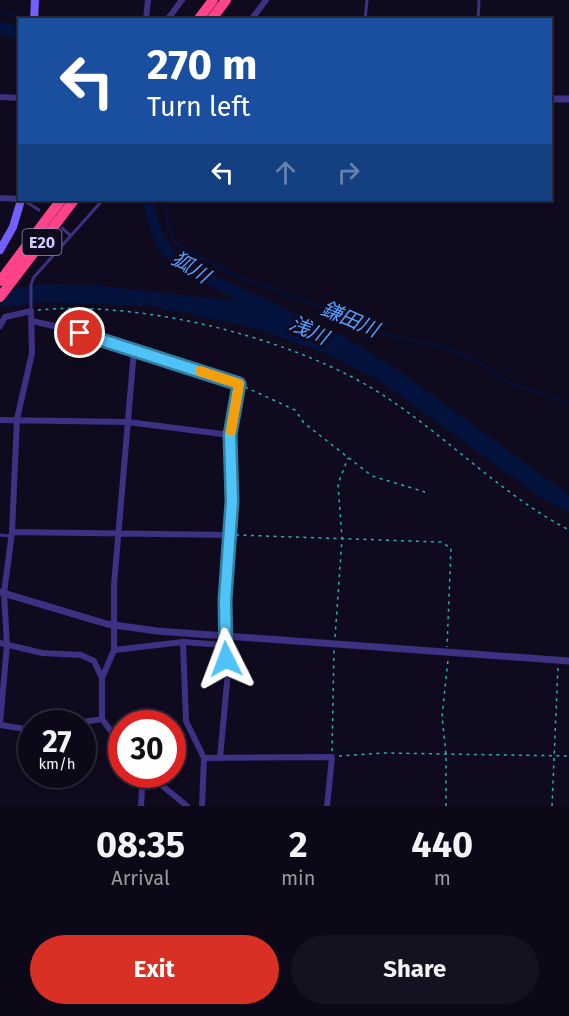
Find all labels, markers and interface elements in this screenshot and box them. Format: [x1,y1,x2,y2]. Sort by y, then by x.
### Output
text: 270 m [147,40,258,90]
icon: left [48,42,126,120]
text: Turn left [147,91,250,123]
icon: left [206,156,239,189]
icon: ahead [269,156,302,189]
icon: right [332,156,365,189]
road number: E20 [22,229,62,255]
water label: 狐川 [168,246,216,289]
water label: 鎌田川 [318,296,384,343]
pin [54,307,105,358]
water label: 浅川 [286,311,334,350]
icon: arrive [63,316,96,349]
position arrow [194,627,258,691]
speed limit sign: 30 [108,710,186,788]
text: 27 [42,724,72,760]
text: km/h [38,755,76,773]
text: 08:35 [96,823,185,867]
text: 2 [289,823,308,867]
text: 440 [411,823,473,867]
text: Arrival [111,866,170,890]
text: min [281,866,315,890]
text: m [434,866,451,890]
button: Exit [30,935,279,1004]
button: Share [291,935,539,1004]

